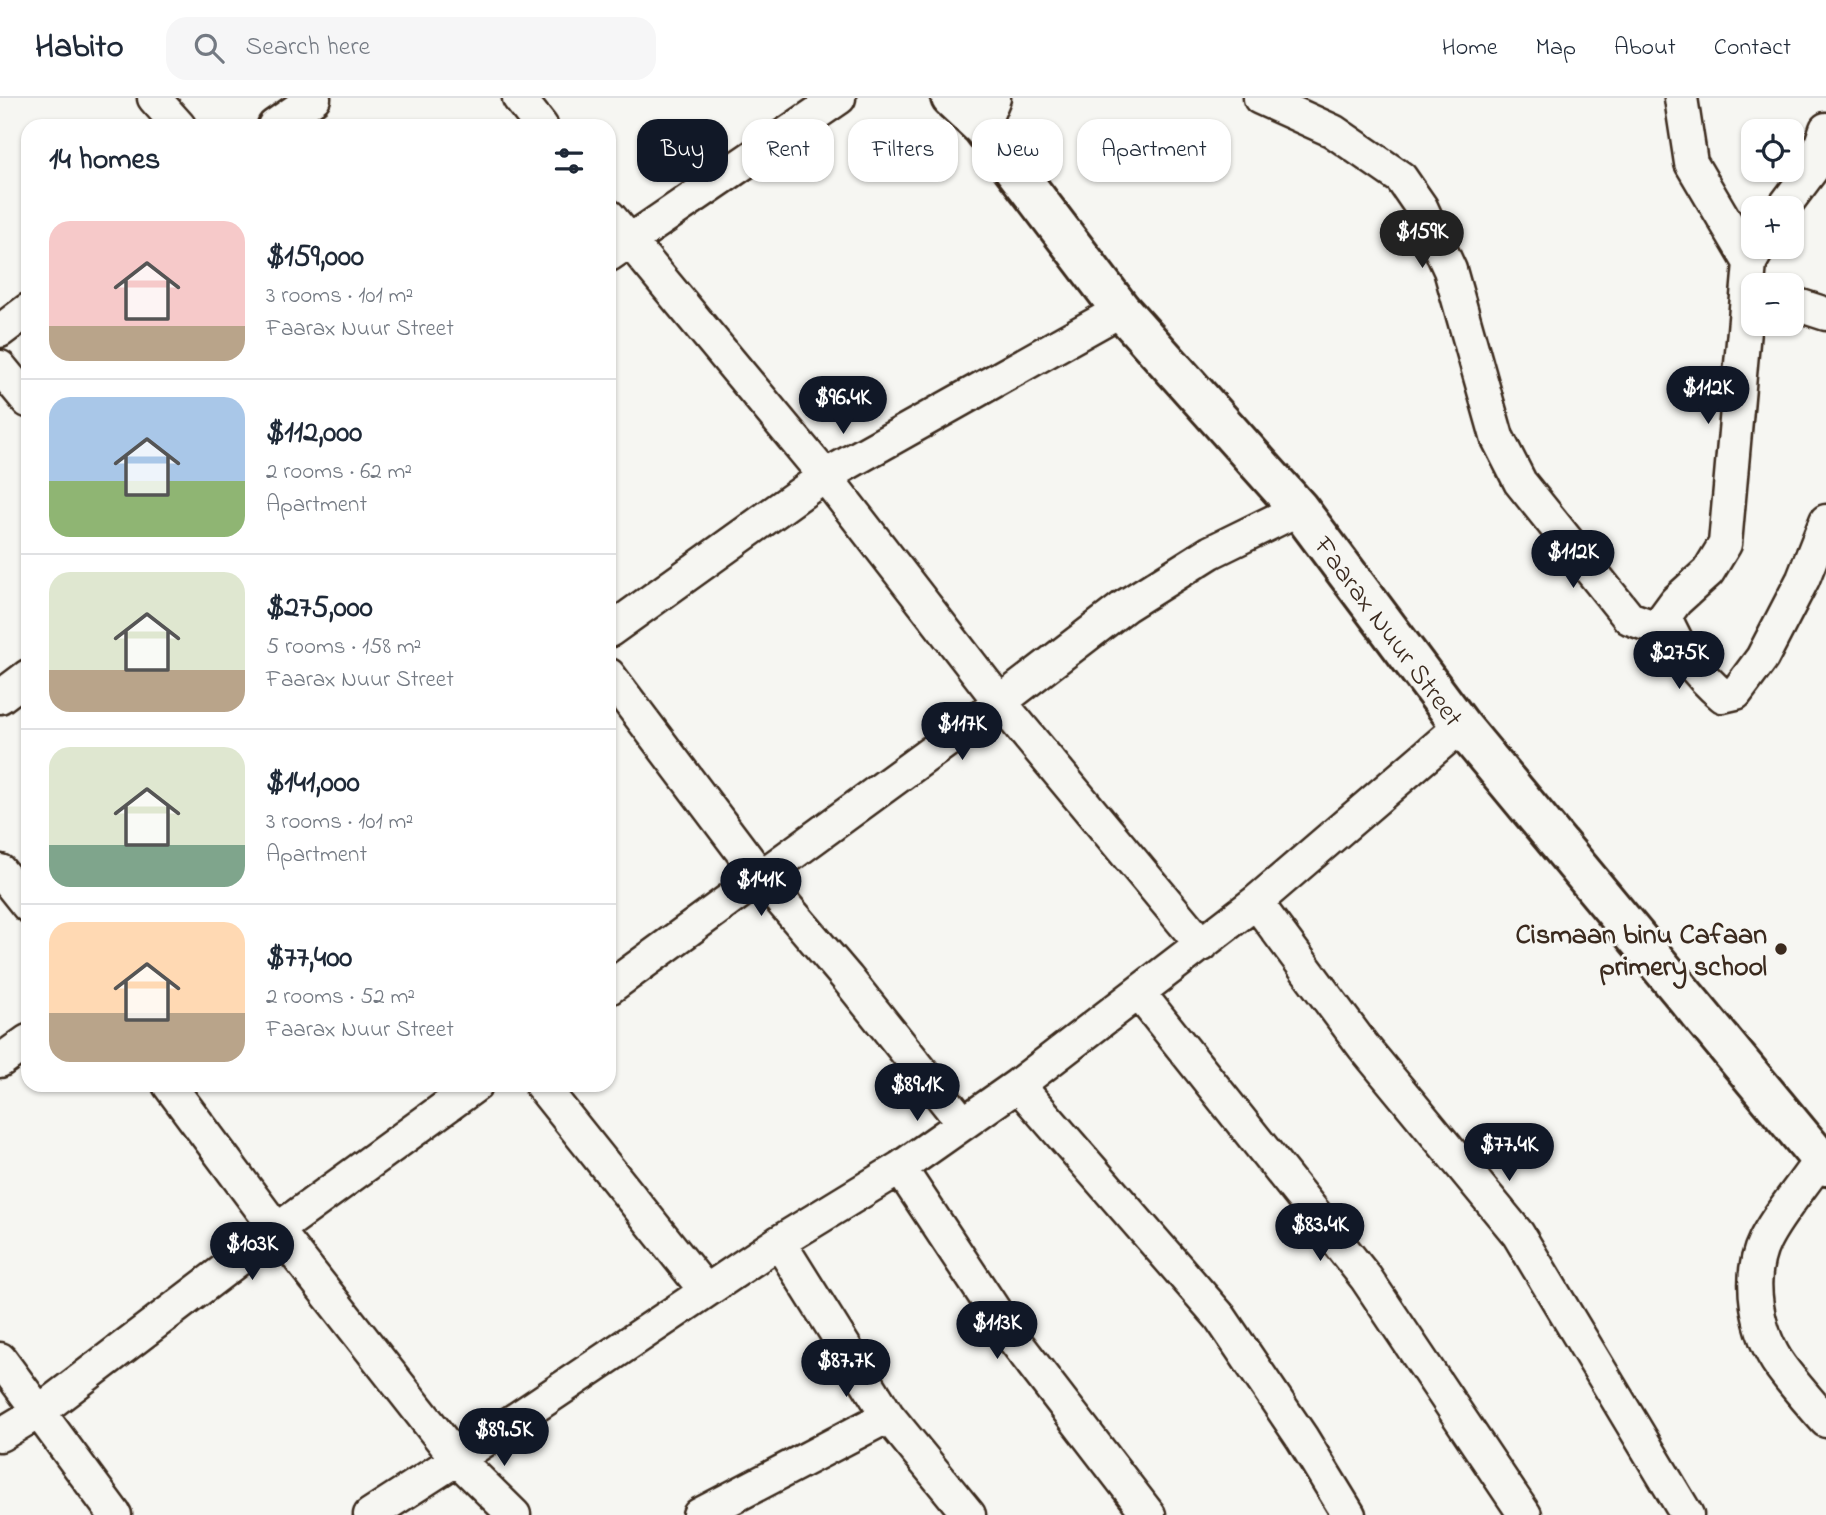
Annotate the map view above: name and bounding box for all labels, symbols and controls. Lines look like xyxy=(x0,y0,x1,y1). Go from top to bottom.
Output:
search box xyxy=(166,17,656,80)
text: Habito xyxy=(35,24,124,72)
icon: search xyxy=(190,29,228,67)
text: Search here xyxy=(246,29,370,67)
text: Home xyxy=(1442,31,1498,66)
text: Map xyxy=(1536,31,1576,66)
text: About xyxy=(1614,31,1676,66)
text: Contact xyxy=(1714,31,1791,66)
chip: Buy xyxy=(637,119,728,182)
chip: Rent xyxy=(742,119,834,182)
chip: Filters xyxy=(848,119,958,182)
chip: New xyxy=(972,119,1063,182)
chip: Apartment xyxy=(1077,119,1231,182)
map controls xyxy=(1741,119,1804,336)
button: locate xyxy=(1741,119,1804,182)
text: 14 homes xyxy=(49,139,160,183)
icon: filters xyxy=(550,142,588,180)
button: + xyxy=(1741,196,1804,259)
pin: $159K xyxy=(1373,211,1471,270)
text: $159K xyxy=(1396,216,1448,249)
text: $159,000 xyxy=(266,236,364,280)
icon: home xyxy=(105,249,189,333)
button: − xyxy=(1741,273,1804,336)
text: 3 rooms · 101 m² xyxy=(266,280,413,313)
text: Faarax Nuur Street xyxy=(266,313,454,346)
pin: $112K xyxy=(1659,366,1757,426)
text: $112K xyxy=(1682,372,1734,405)
pin: $96.4K xyxy=(786,376,900,436)
text: $96.4K xyxy=(815,382,871,415)
text: $112,000 xyxy=(266,412,362,456)
icon: home xyxy=(105,425,189,509)
text: 2 rooms · 62 m² xyxy=(266,456,412,489)
text: Apartment xyxy=(266,489,367,522)
street label: Faarax Nuur Street xyxy=(1301,528,1472,737)
pin: $112K xyxy=(1524,531,1622,590)
text: $112K xyxy=(1547,536,1599,569)
text: $275,000 xyxy=(266,587,373,631)
icon: home xyxy=(105,600,189,684)
text: 5 rooms · 158 m² xyxy=(266,631,421,664)
pin: $275K xyxy=(1630,632,1728,691)
text: $275K xyxy=(1649,637,1709,670)
text: Faarax Nuur Street xyxy=(266,664,454,697)
pin: $117K xyxy=(913,702,1011,762)
text: $117K xyxy=(937,708,987,741)
text: $141,000 xyxy=(266,762,360,806)
icon: home xyxy=(105,775,189,859)
text: 3 rooms · 101 m² xyxy=(266,806,413,839)
text: Apartment xyxy=(266,839,367,872)
pin: $141K xyxy=(712,858,810,918)
text: $141K xyxy=(736,864,786,897)
place label: Cismaan binu Cafaan primery school xyxy=(1515,916,1767,989)
text: $77,400 xyxy=(266,937,352,981)
marker: Cismaan binu Cafaan primery school xyxy=(1773,941,1789,957)
icon: home xyxy=(105,950,189,1034)
text: 2 rooms · 52 m² xyxy=(266,981,415,1014)
text: Faarax Nuur Street xyxy=(266,1014,454,1047)
pin: $89.1K xyxy=(860,1063,974,1123)
text: $89.1K xyxy=(891,1069,943,1102)
pin: $77.4K xyxy=(1452,1124,1566,1183)
text: $77.4K xyxy=(1480,1129,1538,1162)
pin: $83.4K xyxy=(1263,1204,1377,1263)
text: $83.4K xyxy=(1291,1209,1349,1242)
pin: $103K xyxy=(203,1222,301,1282)
text: $103K xyxy=(226,1228,278,1261)
pin: $113K xyxy=(948,1302,1046,1361)
text: $113K xyxy=(972,1307,1022,1340)
pin: $87.7K xyxy=(789,1340,903,1399)
text: $87.7K xyxy=(817,1345,875,1378)
pin: $89.5K xyxy=(447,1408,561,1468)
text: $89.5K xyxy=(475,1414,533,1447)

